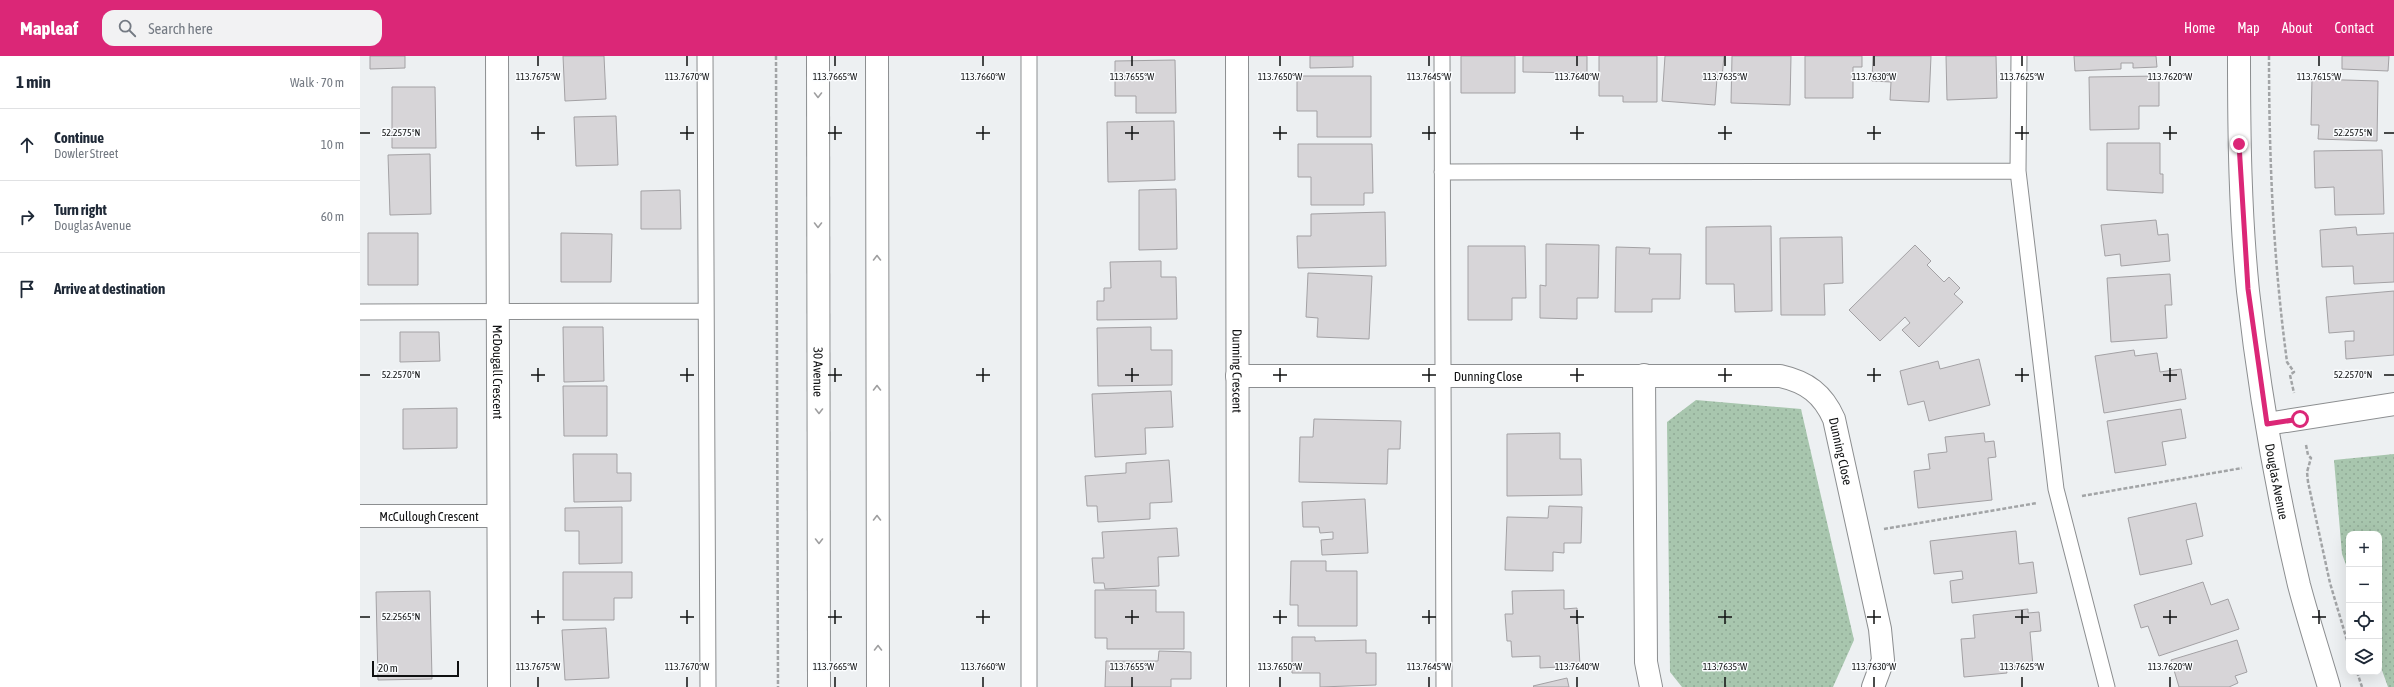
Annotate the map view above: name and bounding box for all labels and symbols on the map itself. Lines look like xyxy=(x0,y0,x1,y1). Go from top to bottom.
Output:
text: 113.7675°W xyxy=(516,71,561,82)
text: 113.7670°W xyxy=(665,71,710,82)
text: 113.7665°W xyxy=(813,71,858,82)
text: 113.7660°W xyxy=(961,71,1006,82)
text: 113.7655°W xyxy=(1110,71,1155,82)
text: 113.7650°W xyxy=(1258,71,1303,82)
text: 113.7645°W xyxy=(1407,71,1452,82)
text: 113.7640°W xyxy=(1555,71,1600,82)
text: 113.7635°W xyxy=(1703,71,1748,82)
text: 113.7630°W xyxy=(1852,71,1897,82)
text: 113.7625°W xyxy=(2000,71,2045,82)
text: 113.7620°W xyxy=(2148,71,2193,82)
text: 113.7615°W xyxy=(2297,71,2342,82)
one-way arrow xyxy=(814,92,822,98)
text: 52.2575°N xyxy=(382,127,420,138)
text: 52.2575°N xyxy=(2334,127,2372,138)
route end xyxy=(2230,135,2248,153)
one-way arrow xyxy=(814,222,822,228)
one-way arrow xyxy=(873,255,881,261)
street label: McDougall Crescent xyxy=(490,325,506,419)
street label: Dunning Crescent xyxy=(1230,329,1245,413)
street label: 30 Avenue xyxy=(811,347,826,397)
text: 52.2570°N xyxy=(382,369,420,380)
street label: Dunning Close xyxy=(1454,369,1522,384)
text: 52.2570°N xyxy=(2334,369,2372,380)
one-way arrow xyxy=(873,385,881,391)
one-way arrow xyxy=(815,408,823,414)
route start xyxy=(2291,410,2309,428)
street label: Dunning Close xyxy=(1826,416,1856,486)
street label: Douglas Avenue xyxy=(2263,442,2292,521)
street label: McCullough Crescent xyxy=(379,509,479,524)
one-way arrow xyxy=(873,515,881,521)
one-way arrow xyxy=(815,538,823,544)
text: 52.2565°N xyxy=(382,611,420,622)
one-way arrow xyxy=(874,645,882,651)
scale bar xyxy=(372,659,459,678)
text: 113.7675°W xyxy=(516,661,561,672)
text: 113.7670°W xyxy=(665,661,710,672)
text: 113.7665°W xyxy=(813,661,858,672)
text: 113.7660°W xyxy=(961,661,1006,672)
text: 113.7655°W xyxy=(1110,661,1155,672)
text: 113.7650°W xyxy=(1258,661,1303,672)
text: 113.7645°W xyxy=(1407,661,1452,672)
text: 113.7640°W xyxy=(1555,661,1600,672)
text: 113.7635°W xyxy=(1703,661,1748,672)
text: 113.7630°W xyxy=(1852,661,1897,672)
text: 113.7625°W xyxy=(2000,661,2045,672)
text: 113.7620°W xyxy=(2148,661,2193,672)

